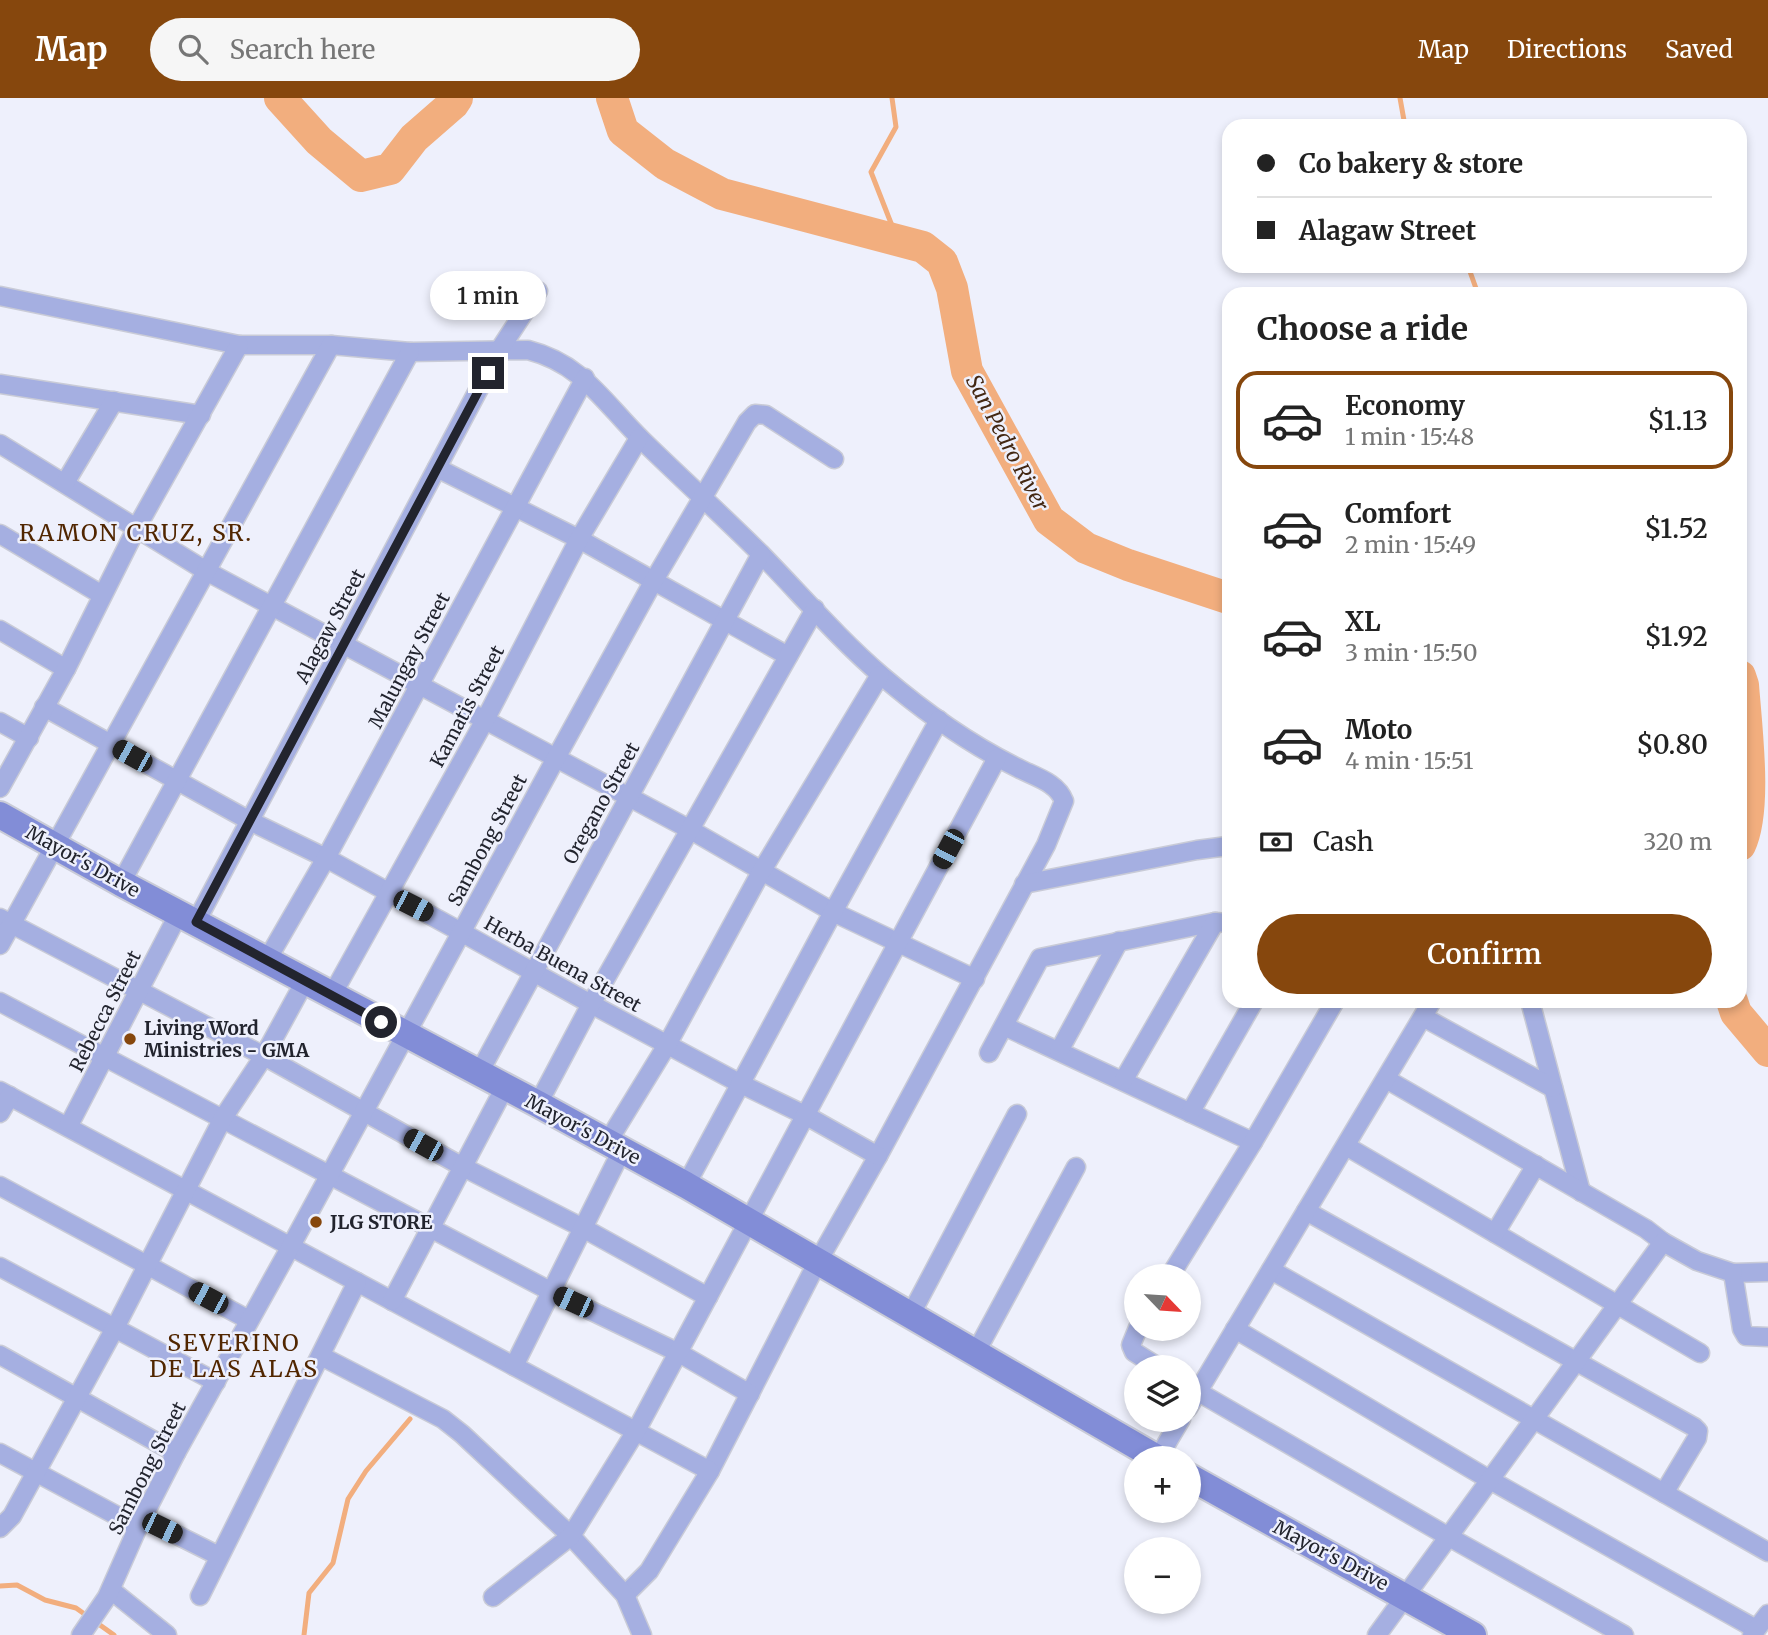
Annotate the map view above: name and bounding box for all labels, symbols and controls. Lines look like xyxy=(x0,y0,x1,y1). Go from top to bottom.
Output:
search box xyxy=(150,18,640,81)
text: Map xyxy=(35,29,108,70)
icon: search xyxy=(174,30,212,68)
text: Search here xyxy=(230,33,375,66)
text: Map xyxy=(1418,34,1469,65)
text: Directions xyxy=(1507,34,1627,65)
text: Saved xyxy=(1665,34,1733,65)
text: Co bakery & store xyxy=(1299,147,1523,180)
text: Alagaw Street xyxy=(1299,214,1476,247)
callout: 1 min xyxy=(430,272,546,320)
text: 1 min xyxy=(457,281,519,310)
text: Choose a ride xyxy=(1257,309,1468,349)
route end xyxy=(472,357,504,389)
water label: San Pedro River xyxy=(960,370,1055,516)
icon: car xyxy=(1261,389,1324,452)
text: Economy xyxy=(1345,389,1465,422)
text: $1.13 xyxy=(1648,404,1708,437)
text: 1 min · 15:48 xyxy=(1345,422,1474,451)
icon: car xyxy=(1261,497,1324,560)
text: Comfort xyxy=(1345,497,1451,530)
text: $1.52 xyxy=(1644,512,1708,545)
district label: RAMON CRUZ, SR. xyxy=(19,518,253,547)
text: 2 min · 15:49 xyxy=(1345,530,1476,559)
street label: Alagaw Street xyxy=(289,564,370,688)
street label: Malungay Street xyxy=(363,588,455,732)
icon: car xyxy=(1261,605,1324,668)
text: XL xyxy=(1345,605,1381,638)
text: $1.92 xyxy=(1645,620,1708,653)
text: 3 min · 15:50 xyxy=(1345,638,1478,667)
street label: Kamatis Street xyxy=(425,640,509,771)
icon: car xyxy=(1261,713,1324,776)
text: Moto xyxy=(1345,713,1412,746)
text: $0.80 xyxy=(1636,728,1708,761)
car xyxy=(109,737,156,775)
street label: Oregano Street xyxy=(558,737,645,868)
text: 4 min · 15:51 xyxy=(1345,746,1473,775)
street label: Sambong Street xyxy=(442,769,532,910)
street label: Mayor's Drive xyxy=(22,820,144,902)
icon: cash xyxy=(1257,823,1295,861)
text: Cash xyxy=(1313,825,1374,858)
car xyxy=(929,826,968,872)
text: 320 m xyxy=(1643,827,1712,856)
car xyxy=(390,887,437,925)
street label: Herba Buena Street xyxy=(480,911,646,1017)
button: Confirm xyxy=(1257,914,1712,994)
street label: Rebecca Street xyxy=(64,946,146,1076)
route start xyxy=(365,1006,397,1038)
place label: Living Word Ministries - GMA xyxy=(144,1016,310,1062)
marker: Living Word Ministries - GMA xyxy=(122,1031,138,1047)
street label: Mayor's Drive xyxy=(521,1089,645,1169)
car xyxy=(400,1126,447,1164)
place label: JLG STORE xyxy=(329,1210,433,1234)
marker: JLG STORE xyxy=(308,1214,324,1230)
north arrow xyxy=(1124,1264,1200,1340)
map controls xyxy=(1124,1264,1201,1614)
car xyxy=(185,1279,232,1317)
car xyxy=(550,1284,597,1320)
district label: SEVERINO DE LAS ALAS xyxy=(149,1328,319,1383)
button: layers xyxy=(1124,1355,1201,1432)
street label: Sambong Street xyxy=(103,1397,191,1539)
button: + xyxy=(1124,1446,1201,1523)
car xyxy=(139,1509,186,1547)
street label: Mayor's Drive xyxy=(1269,1515,1393,1595)
button: − xyxy=(1124,1537,1201,1614)

